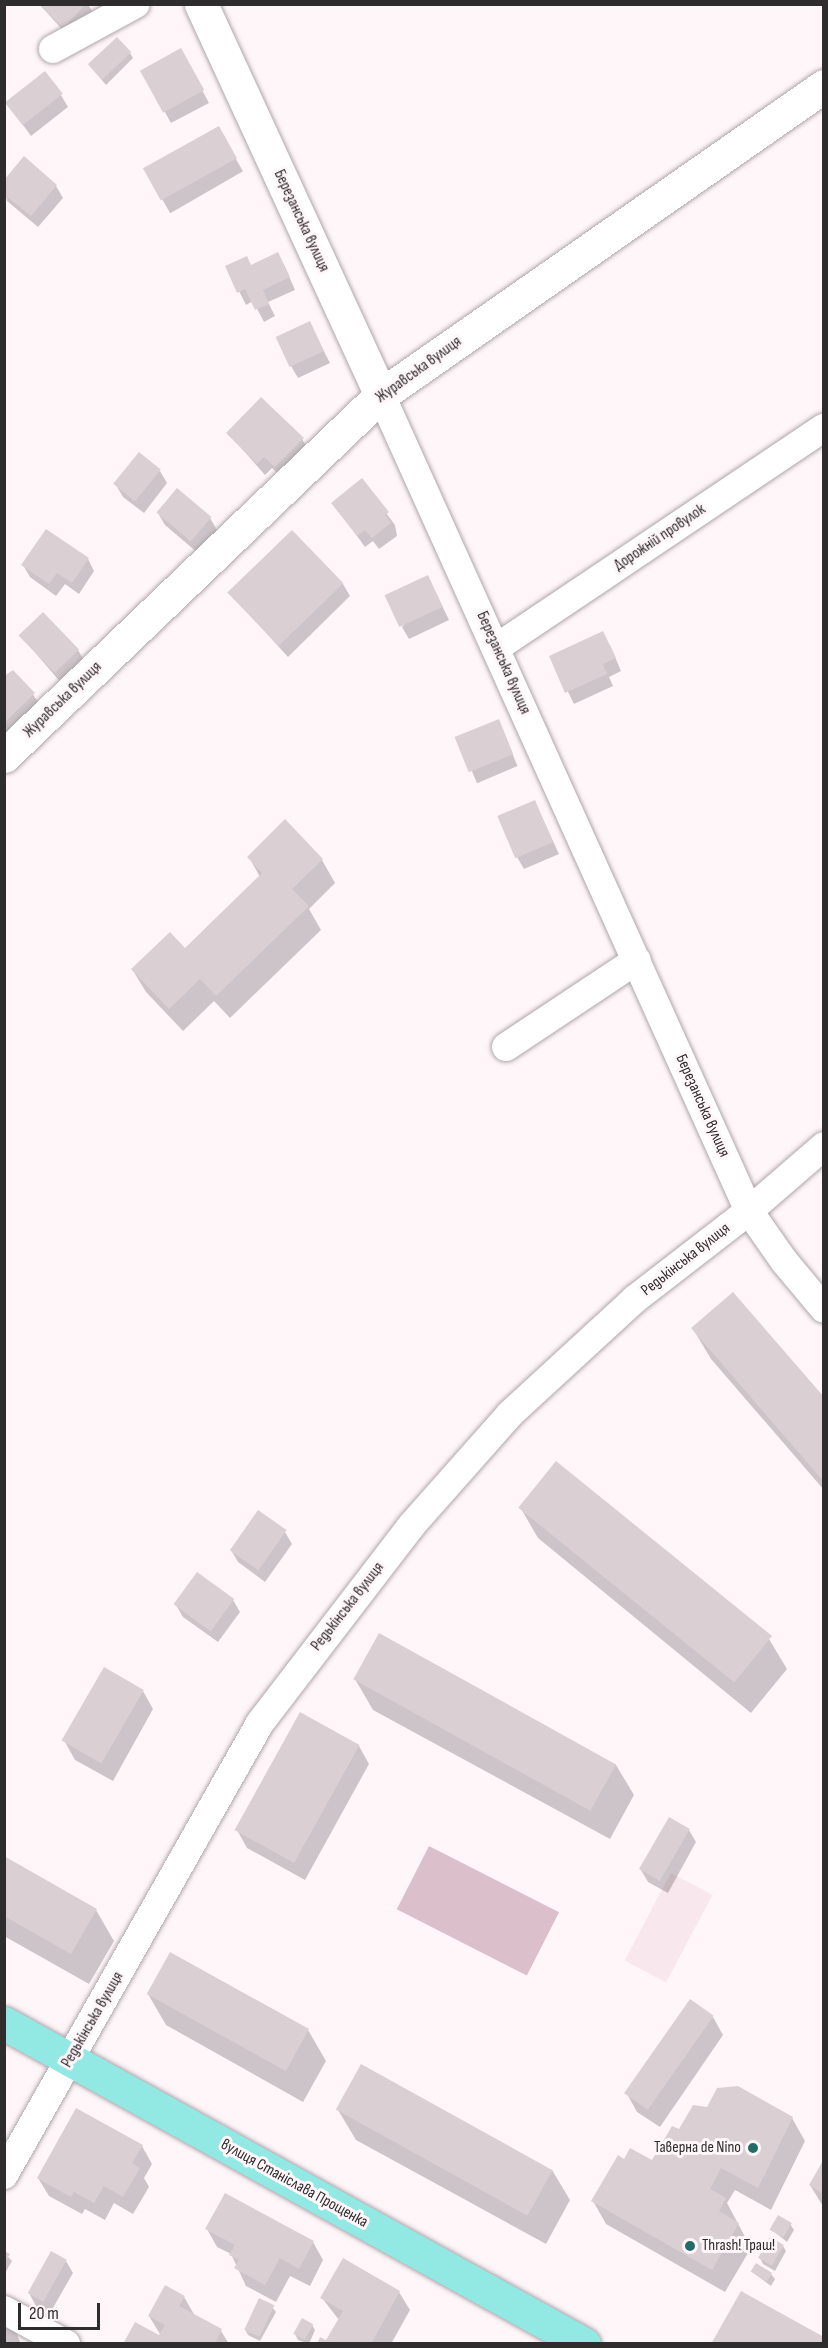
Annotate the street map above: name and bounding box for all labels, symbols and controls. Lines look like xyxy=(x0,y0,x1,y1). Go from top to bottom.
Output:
street label: Березанська вулиця xyxy=(269,167,333,275)
street label: Журавська вулиця xyxy=(372,332,466,408)
street label: Дорожній провулок xyxy=(611,500,709,576)
street label: Березанська вулиця xyxy=(472,609,534,717)
street label: Журавська вулиця xyxy=(20,658,106,742)
street label: Березанська вулиця xyxy=(671,1052,733,1160)
street label: Редькінська вулиця xyxy=(638,1219,734,1301)
street label: Редькінська вулиця xyxy=(307,1559,389,1655)
street label: Редькінська вулиця xyxy=(58,1969,128,2071)
street label: вулиця Станіслава Прощенка xyxy=(217,2136,371,2232)
place label: Таверна de Nino xyxy=(654,2138,741,2158)
marker: Таверна de Nino xyxy=(746,2141,760,2155)
place label: Thrash! Траш! xyxy=(702,2236,775,2256)
marker: Thrash! Траш! xyxy=(683,2239,697,2253)
scale bar xyxy=(21,2291,104,2329)
text: 20 m xyxy=(29,2303,59,2324)

